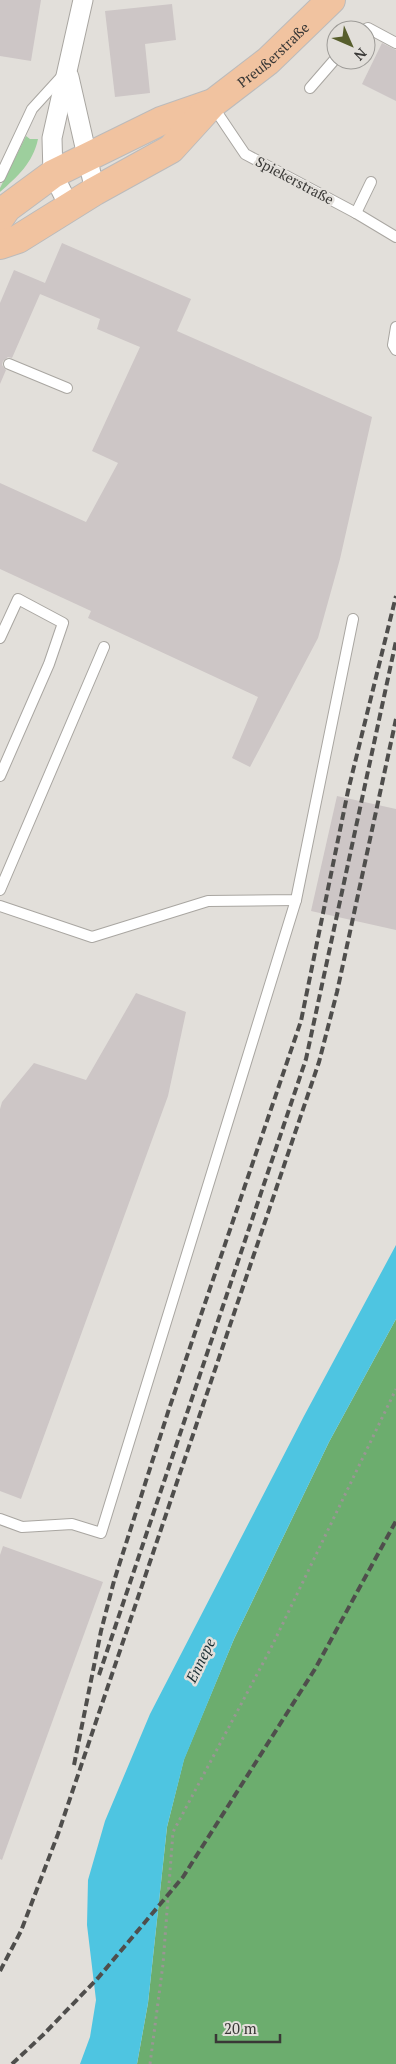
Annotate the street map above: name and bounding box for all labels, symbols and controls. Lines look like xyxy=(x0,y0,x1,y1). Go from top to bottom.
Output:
street label: Preußerstraße xyxy=(233,17,313,91)
north arrow xyxy=(326,20,376,70)
text: N xyxy=(350,44,371,65)
street label: Spiekerstraße xyxy=(253,151,337,209)
water label: Ennepe xyxy=(180,1634,219,1686)
scale bar xyxy=(216,2012,280,2044)
text: 20 m xyxy=(224,2018,257,2038)

